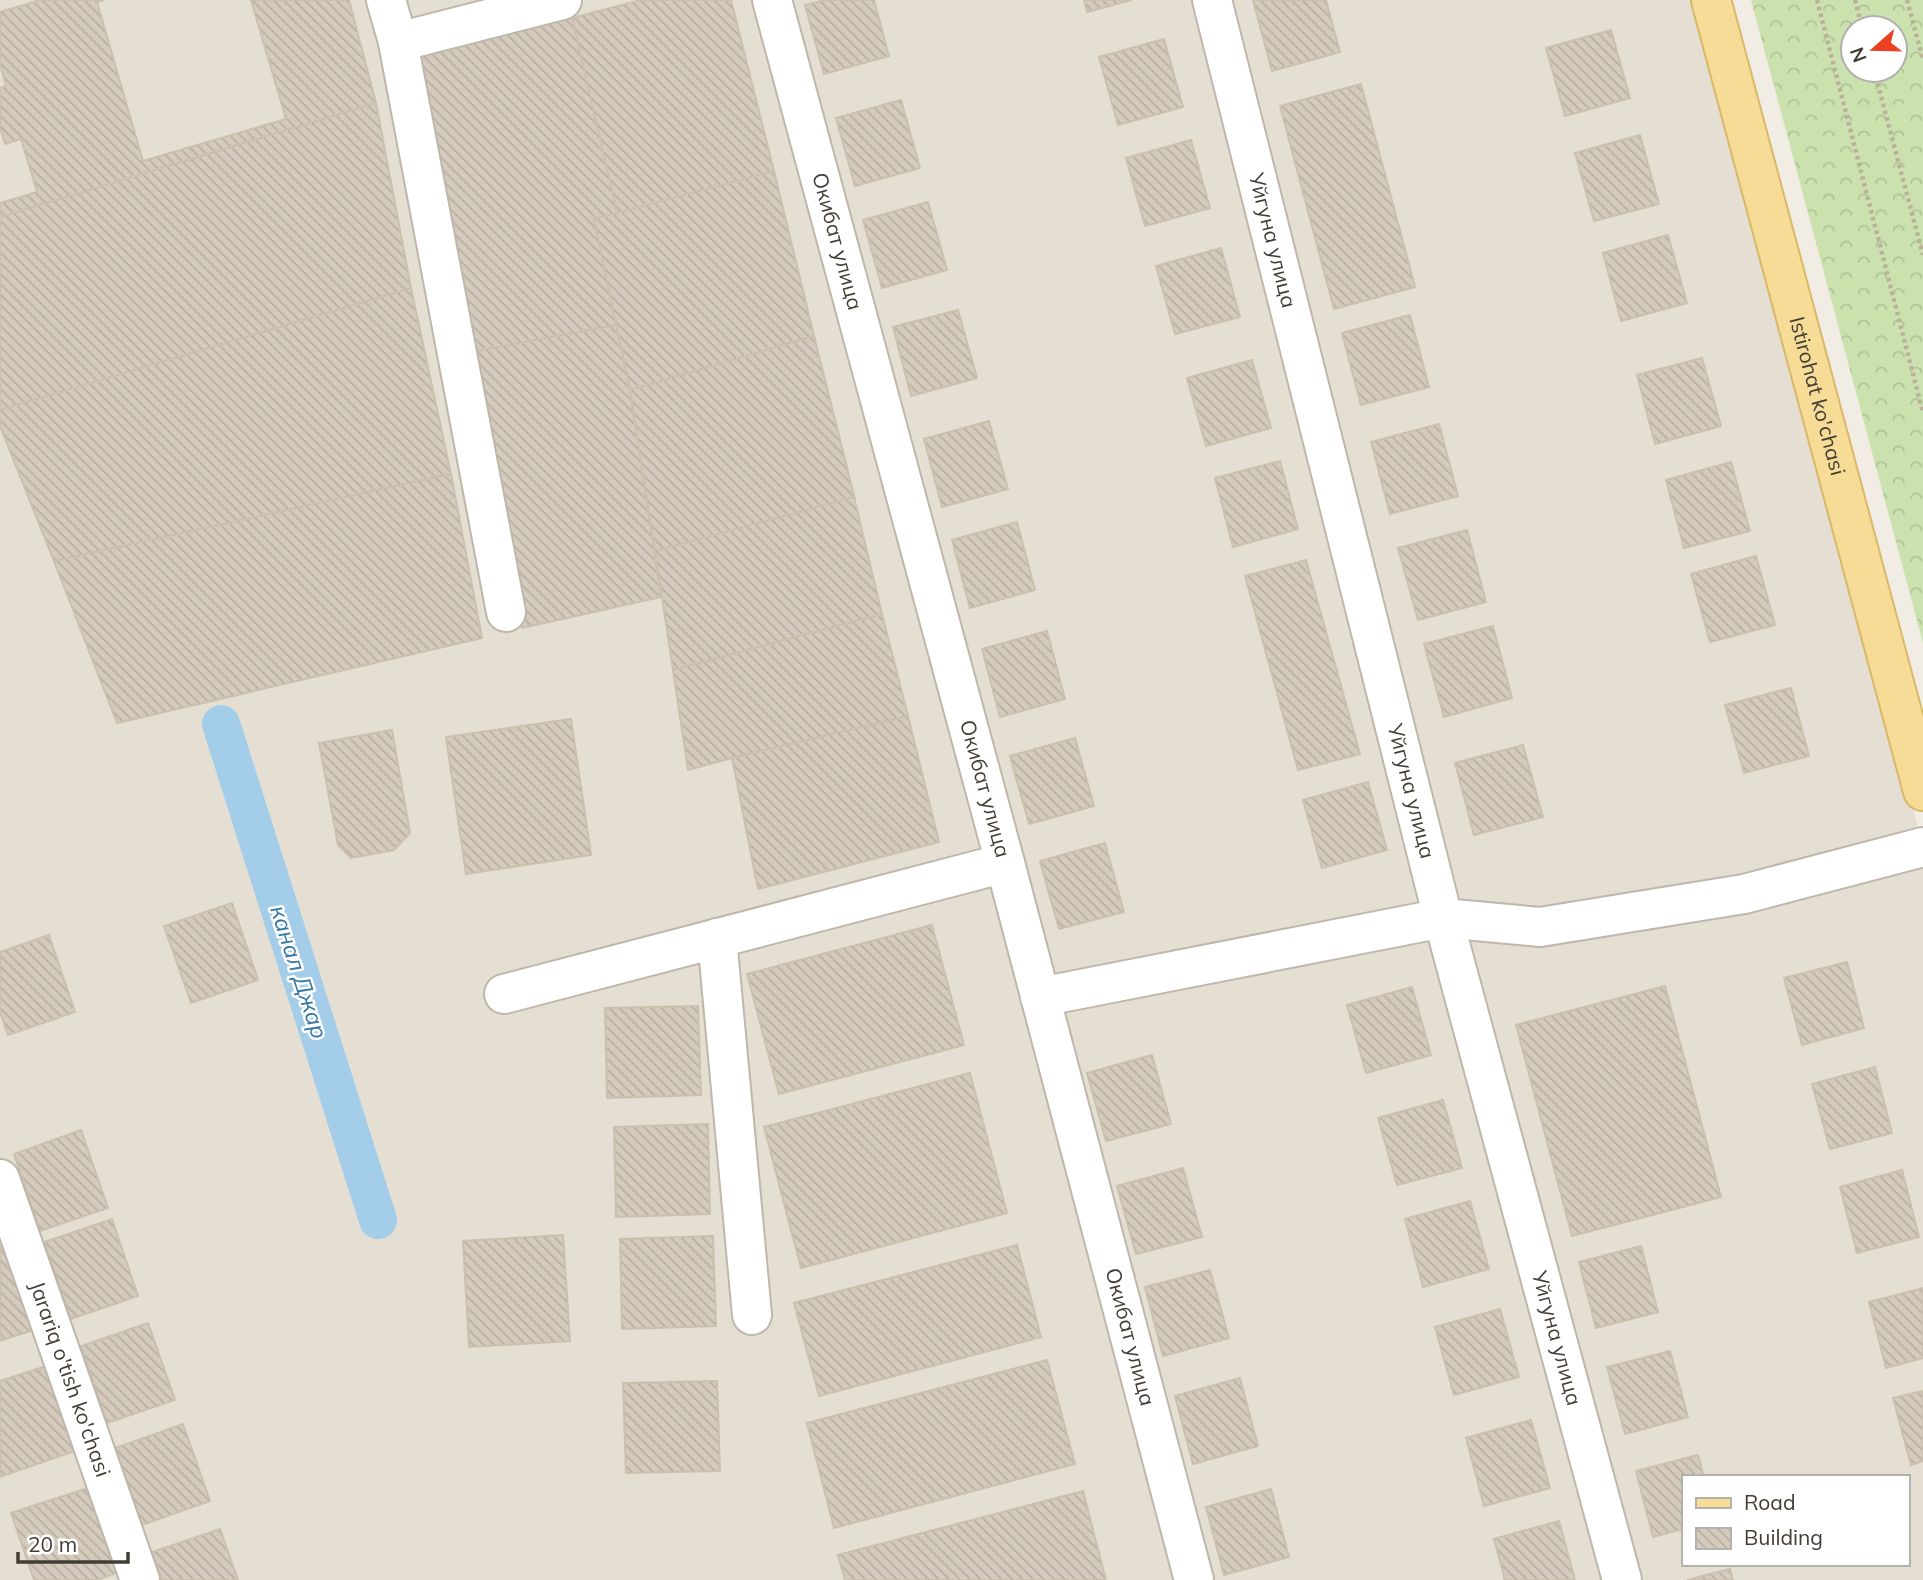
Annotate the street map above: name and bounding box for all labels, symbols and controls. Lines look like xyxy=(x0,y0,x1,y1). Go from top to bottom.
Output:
north arrow xyxy=(1839,14,1909,84)
text: N xyxy=(1844,44,1872,66)
street label: Окибат улица xyxy=(807,169,869,313)
street label: Уйгуна улица xyxy=(1244,169,1303,310)
street label: Istirohat ko'chasi xyxy=(1784,314,1852,478)
street label: Окибат улица xyxy=(955,717,1017,860)
street label: Уйгуна улица xyxy=(1382,720,1442,861)
water label: канал Джар xyxy=(264,901,335,1042)
street label: Окибат улица xyxy=(1100,1265,1161,1408)
street label: Уйгуна улица xyxy=(1527,1267,1588,1408)
street label: Jarariq o'tish ko'chasi xyxy=(25,1277,117,1480)
legend xyxy=(1682,1475,1909,1566)
text: Road xyxy=(1744,1489,1795,1515)
scale bar xyxy=(18,1520,128,1564)
text: Building xyxy=(1744,1524,1823,1550)
text: 20 m xyxy=(28,1531,77,1557)

